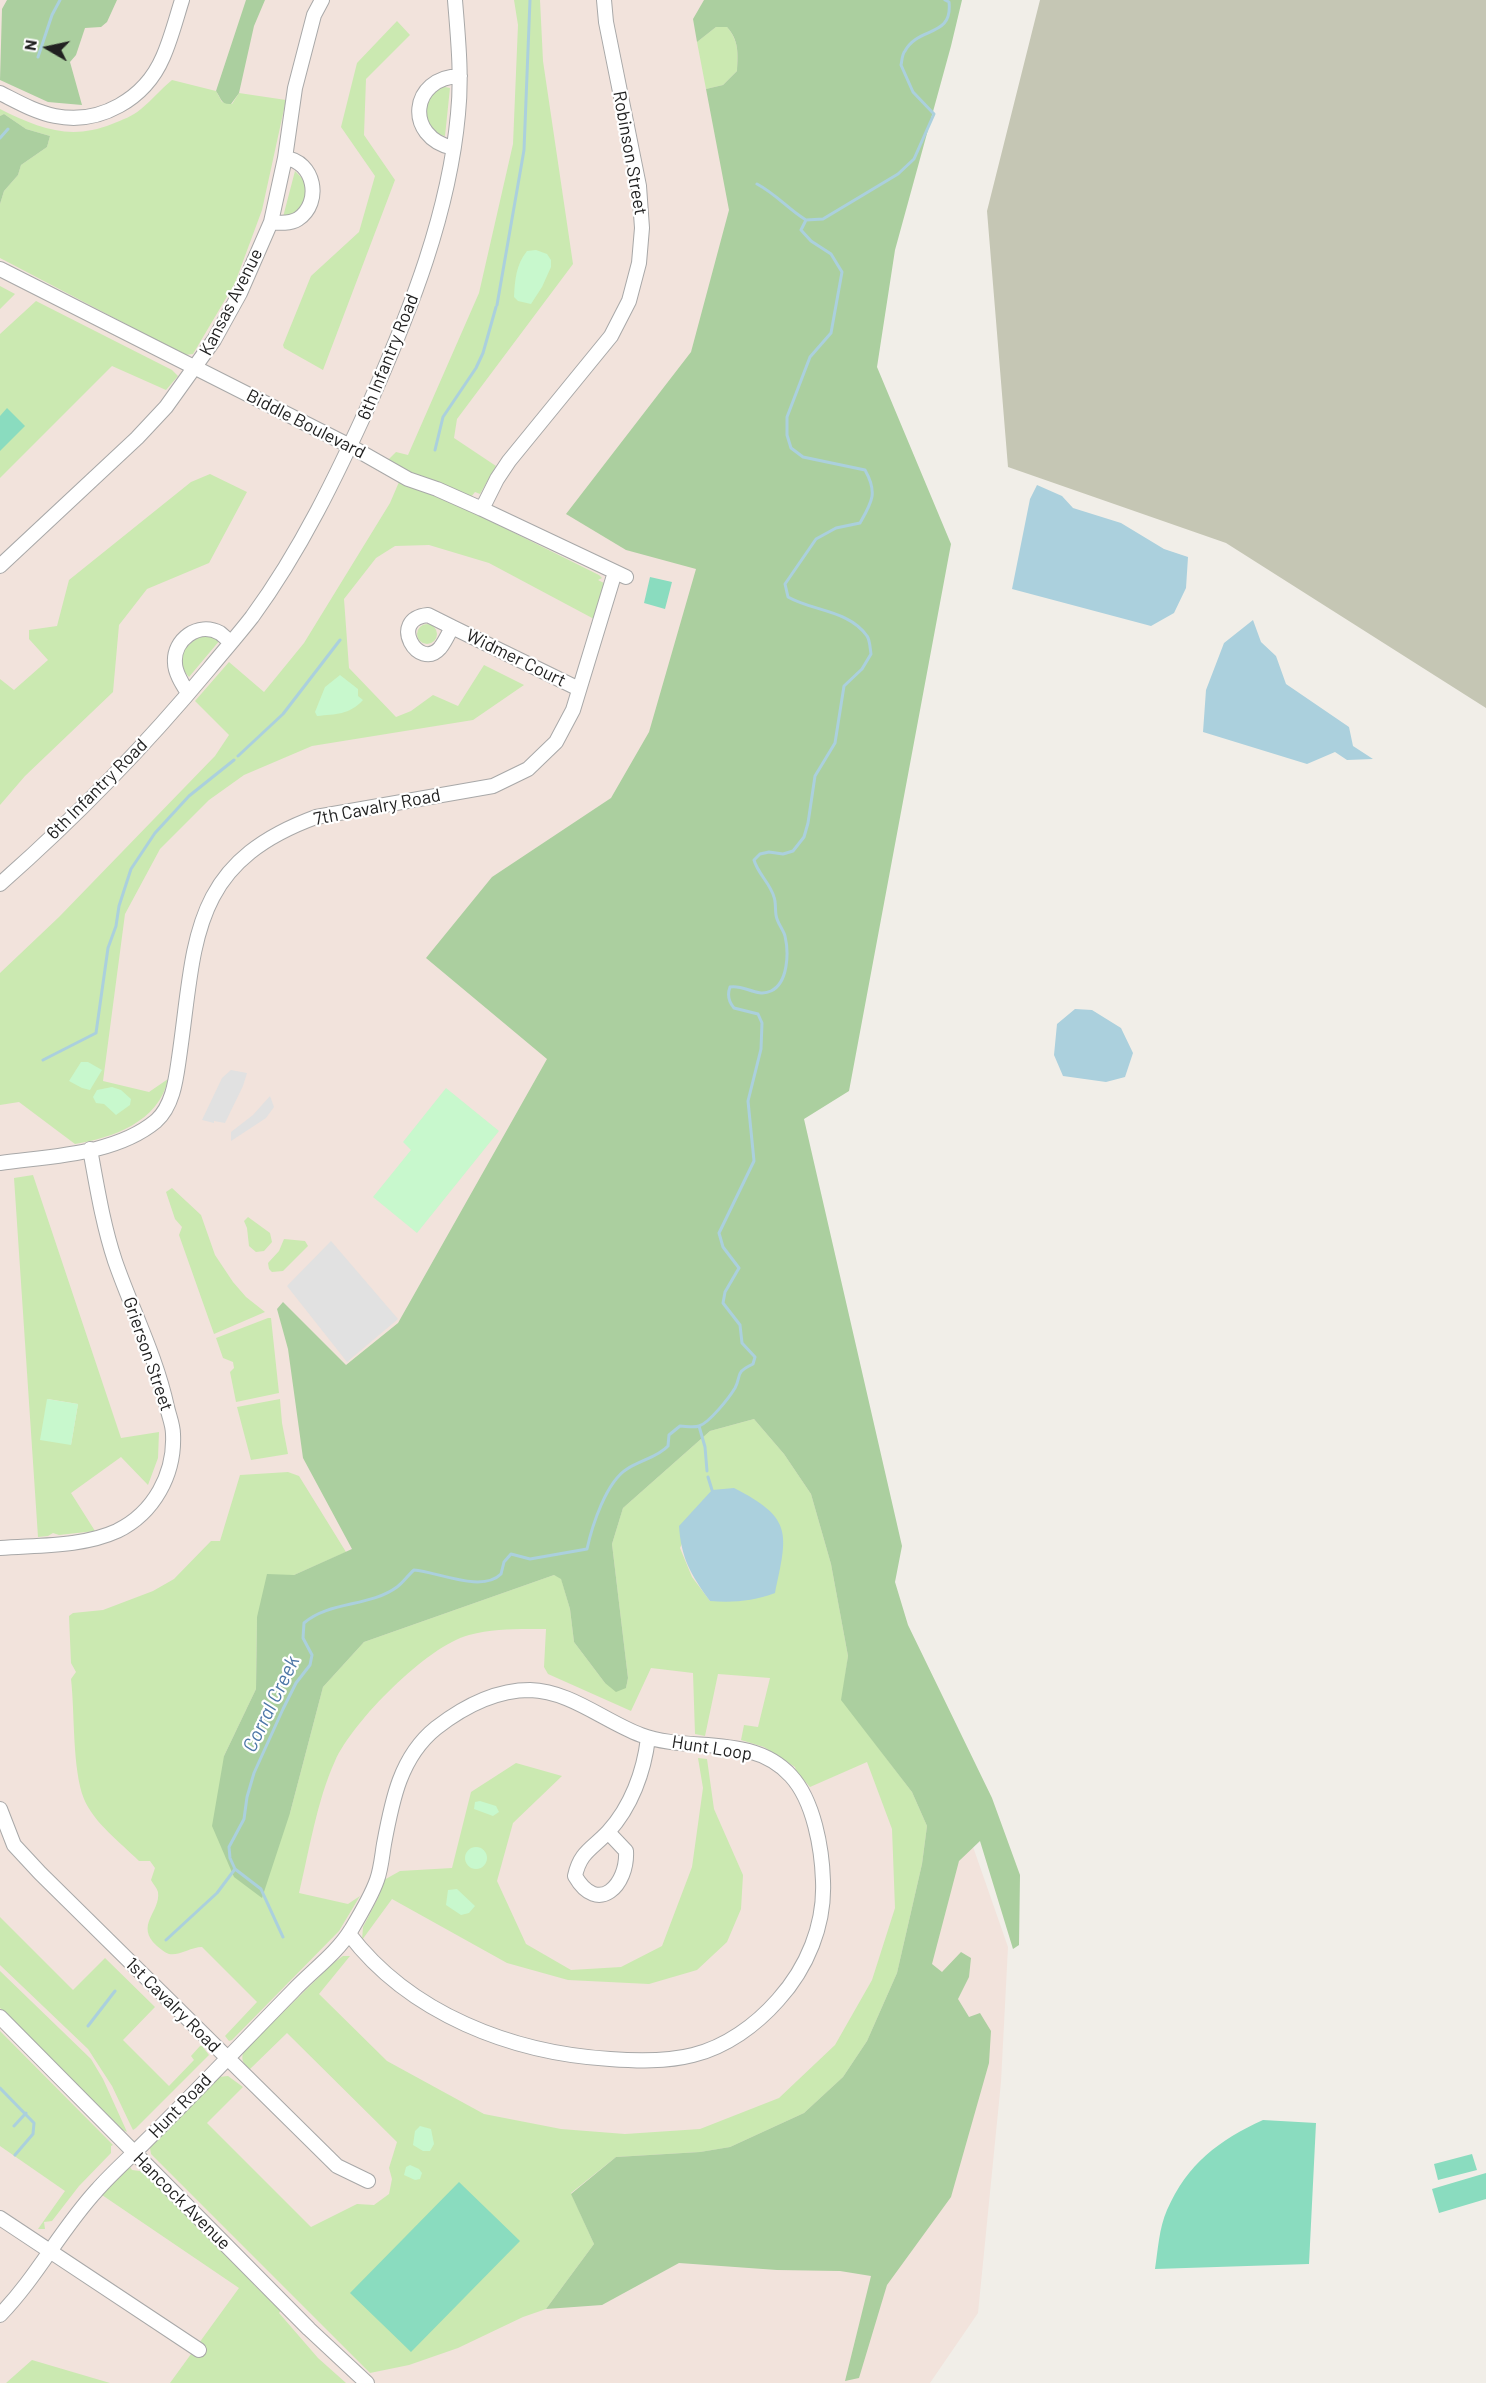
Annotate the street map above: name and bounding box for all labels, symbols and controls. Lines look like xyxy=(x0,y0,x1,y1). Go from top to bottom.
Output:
north arrow xyxy=(18,18,78,78)
text: N xyxy=(20,38,40,52)
street label: Robinson Street xyxy=(608,89,652,217)
street label: Kansas Avenue xyxy=(195,245,267,359)
street label: 6th Infantry Road xyxy=(353,291,423,423)
street label: Biddle Boulevard xyxy=(243,385,369,463)
street label: Widmer Court xyxy=(463,625,569,691)
street label: 6th Infantry Road xyxy=(42,734,152,844)
street label: 7th Cavalry Road xyxy=(312,784,442,830)
street label: Grierson Street xyxy=(118,1294,178,1414)
water label: Corral Creek xyxy=(237,1652,305,1756)
street label: Hunt Loop xyxy=(670,1731,754,1765)
street label: 1st Cavalry Road xyxy=(121,1953,225,2057)
street label: Hunt Road xyxy=(144,2069,216,2143)
street label: Hancock Avenue xyxy=(129,2148,235,2254)

